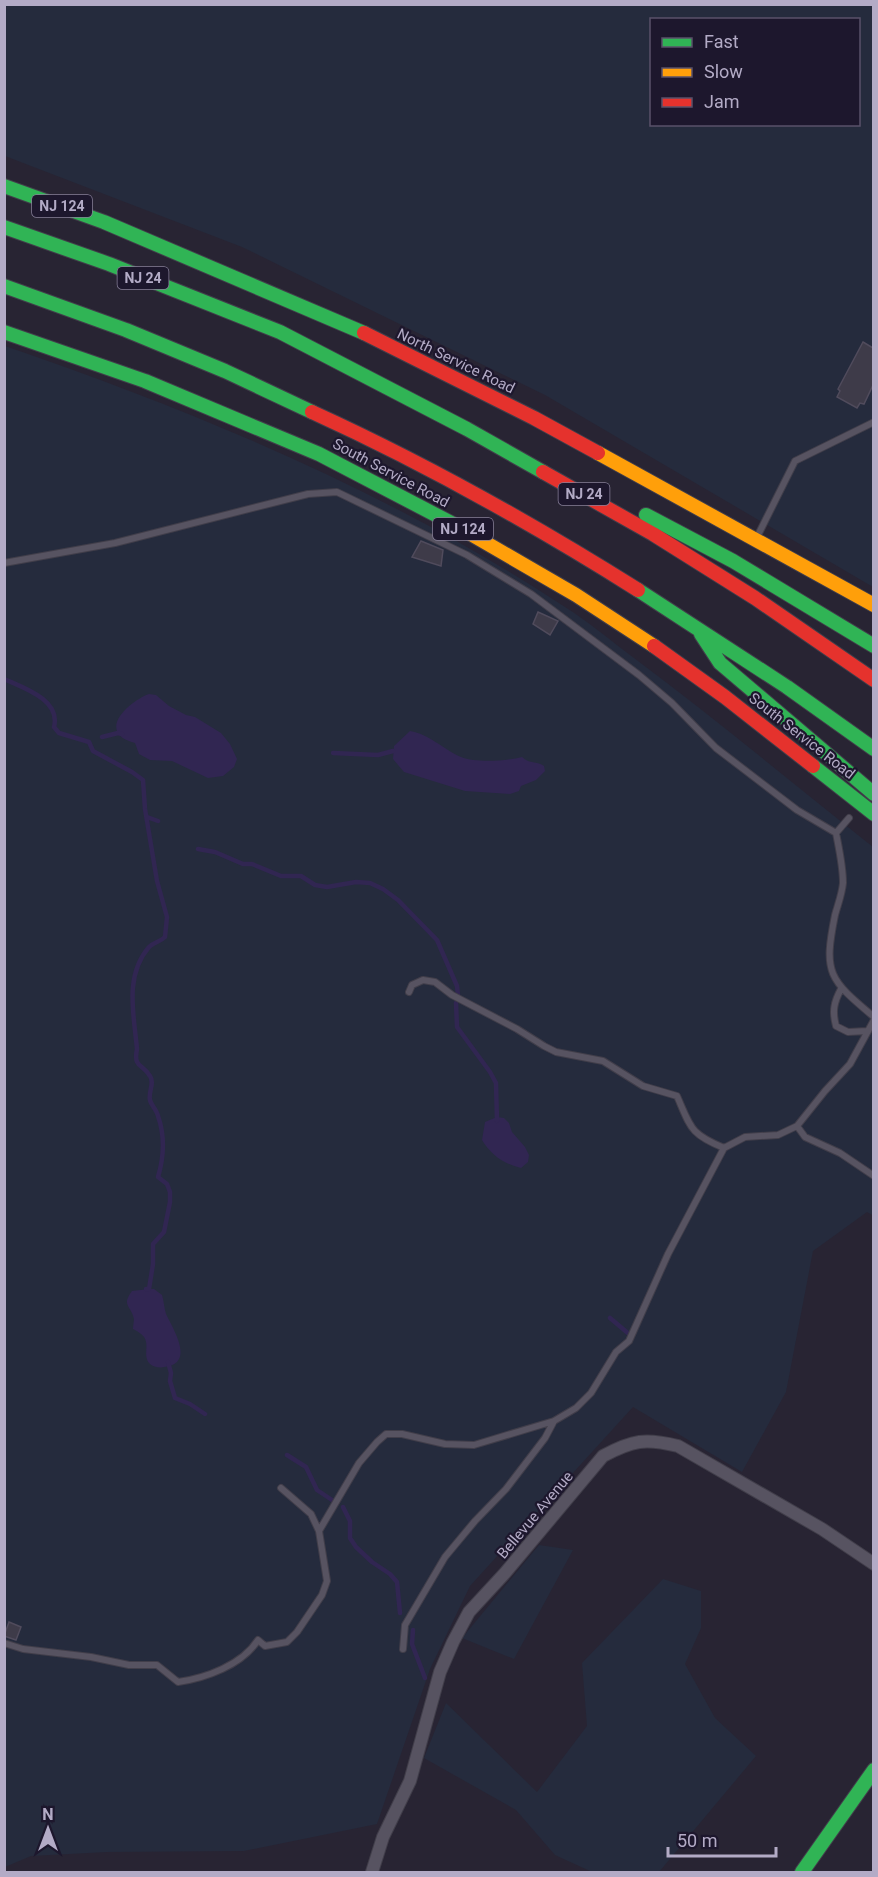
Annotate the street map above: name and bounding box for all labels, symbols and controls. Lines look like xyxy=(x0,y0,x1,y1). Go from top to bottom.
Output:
legend xyxy=(650,18,860,126)
text: Fast xyxy=(704,31,739,52)
text: Slow xyxy=(704,61,743,82)
text: Jam xyxy=(704,91,740,112)
road number: NJ 124 xyxy=(32,195,92,217)
road number: NJ 24 xyxy=(118,267,168,289)
street label: North Service Road xyxy=(394,325,518,397)
street label: South Service Road xyxy=(330,435,452,511)
road number: NJ 24 xyxy=(558,483,610,505)
road number: NJ 124 xyxy=(433,518,493,540)
street label: South Service Road xyxy=(745,689,859,783)
street label: Bellevue Avenue xyxy=(493,1468,577,1562)
north arrow xyxy=(18,1799,78,1859)
text: N xyxy=(42,1805,54,1824)
scale bar xyxy=(668,1820,776,1858)
text: 50 m xyxy=(677,1830,717,1851)

